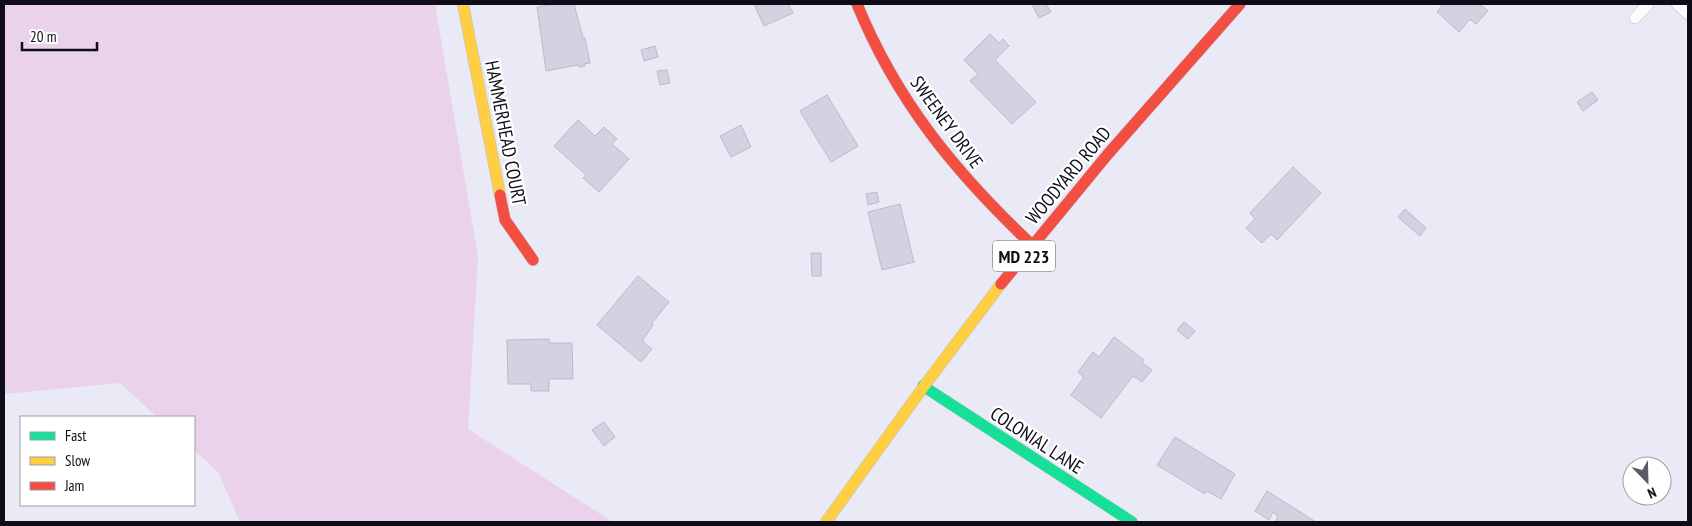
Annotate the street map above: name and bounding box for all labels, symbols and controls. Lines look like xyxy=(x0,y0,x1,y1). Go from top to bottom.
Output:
scale bar xyxy=(22,20,98,52)
text: 20 m xyxy=(30,27,56,46)
street label: HAMMERHEAD COURT xyxy=(480,58,532,208)
street label: SWEENEY DRIVE xyxy=(905,71,989,173)
street label: WOODYARD ROAD xyxy=(1020,121,1116,229)
road number: MD 223 xyxy=(993,240,1055,272)
street label: COLONIAL LANE xyxy=(986,401,1088,479)
legend xyxy=(20,416,195,506)
text: Fast xyxy=(65,426,86,445)
text: Slow xyxy=(65,451,90,470)
north arrow xyxy=(1622,456,1672,506)
text: Jam xyxy=(64,476,84,495)
text: N xyxy=(1645,483,1659,503)

